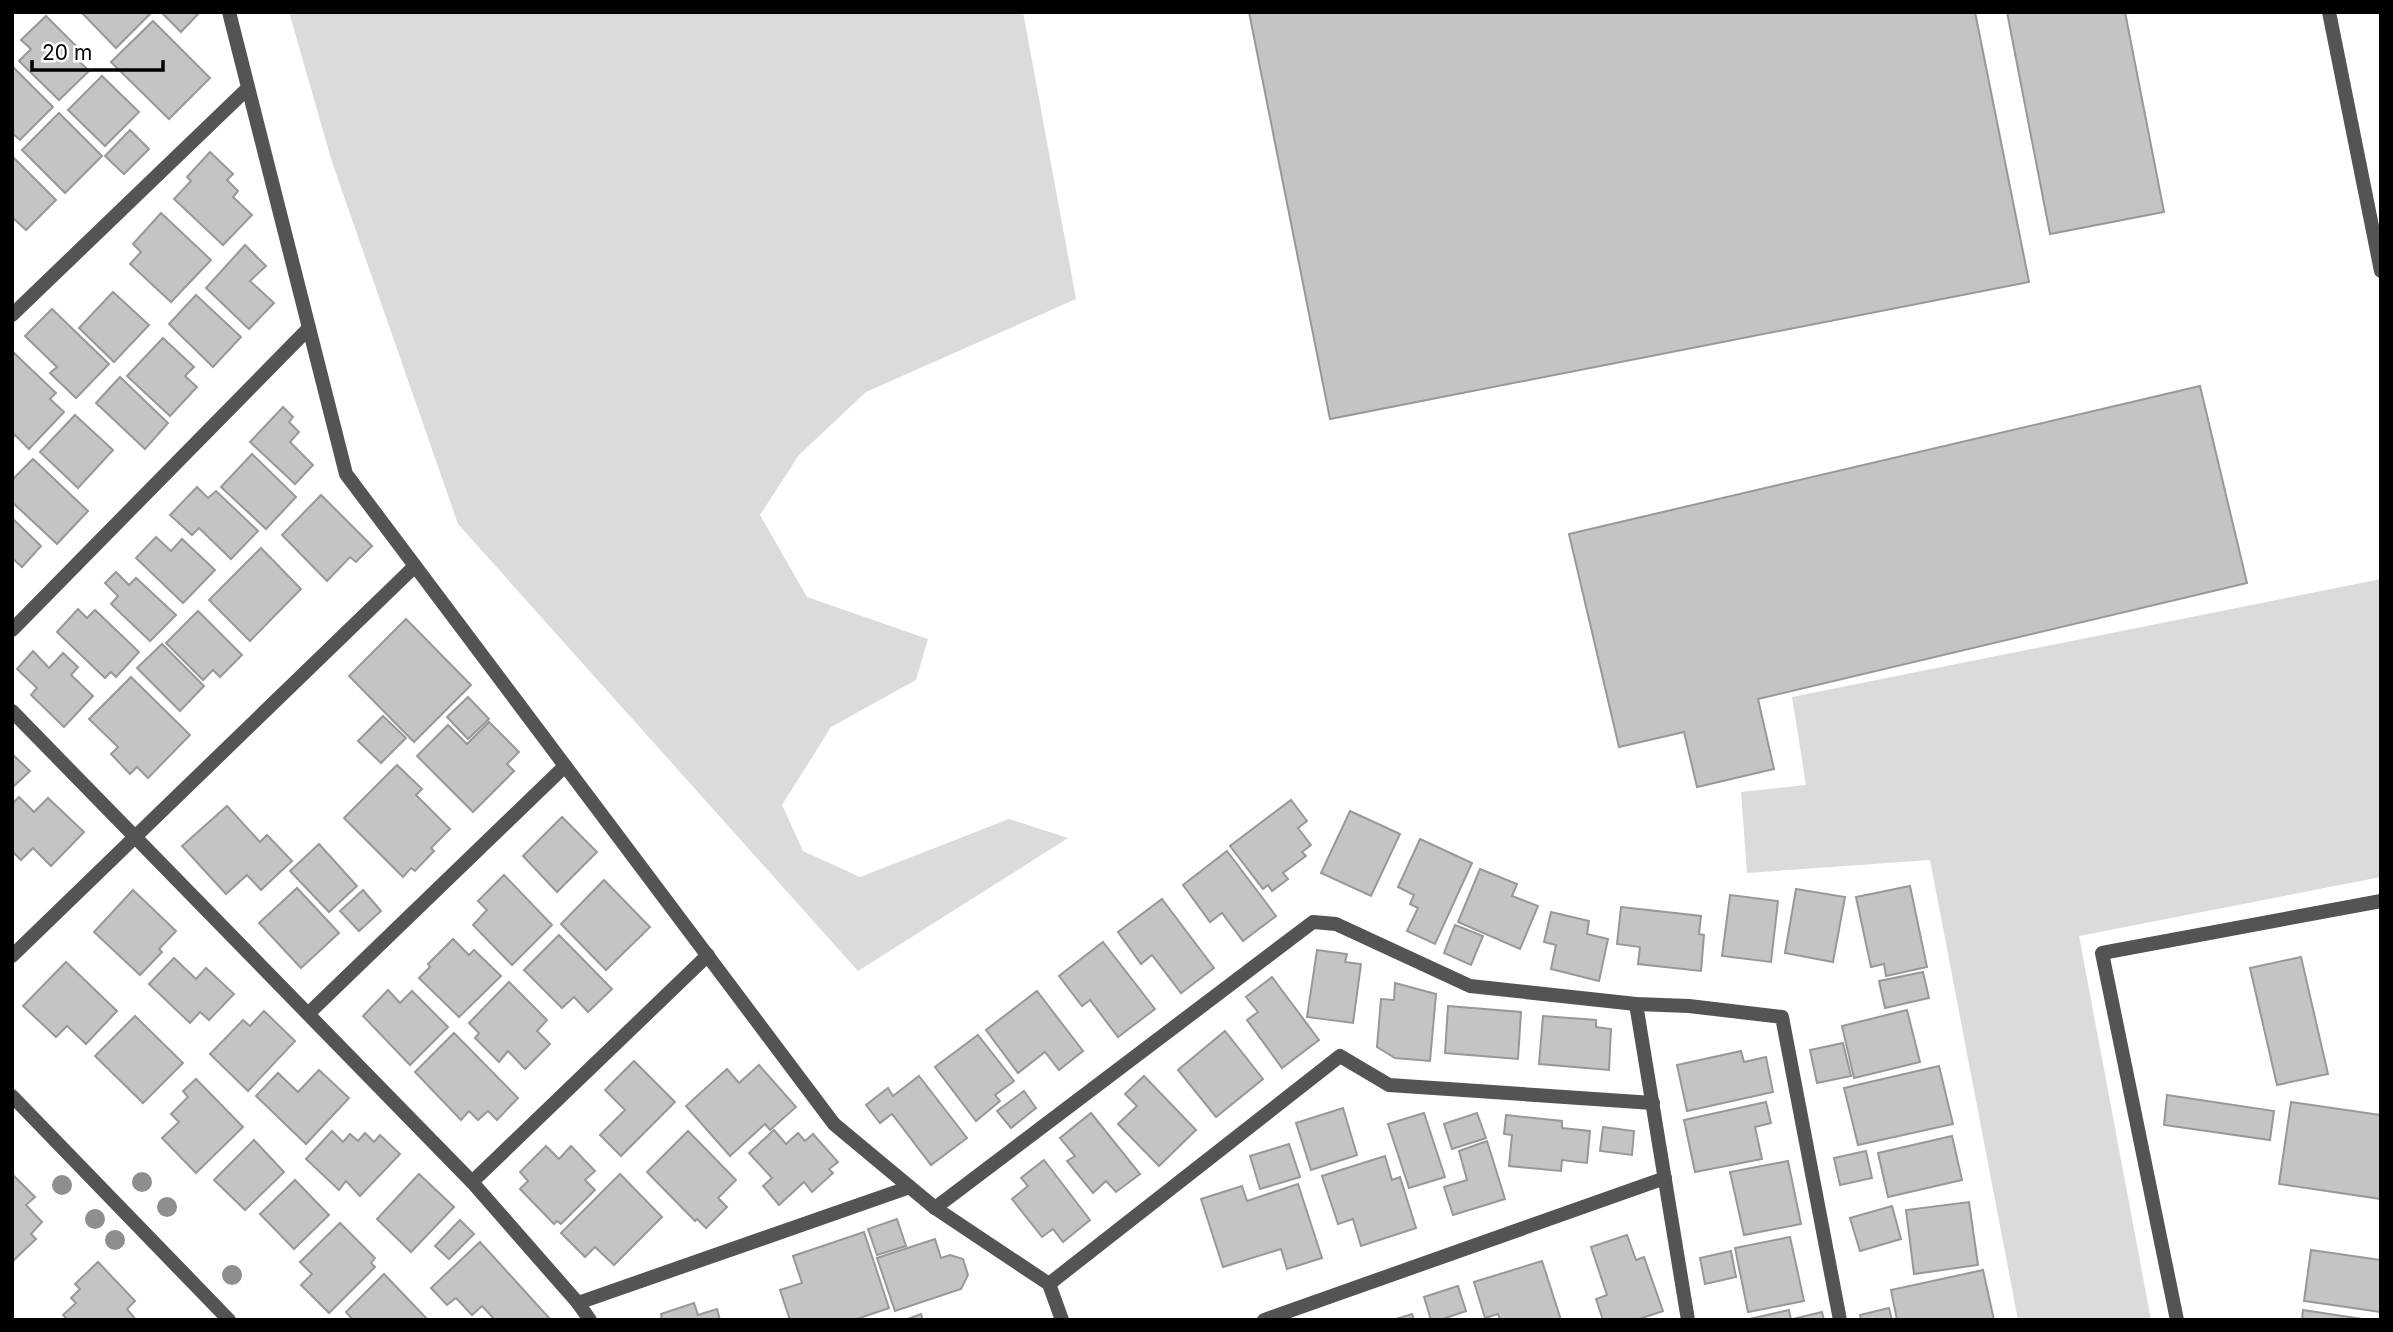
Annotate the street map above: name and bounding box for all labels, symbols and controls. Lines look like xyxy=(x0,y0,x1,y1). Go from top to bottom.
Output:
scale bar xyxy=(32,28,163,72)
text: 20 m xyxy=(42,40,92,65)

